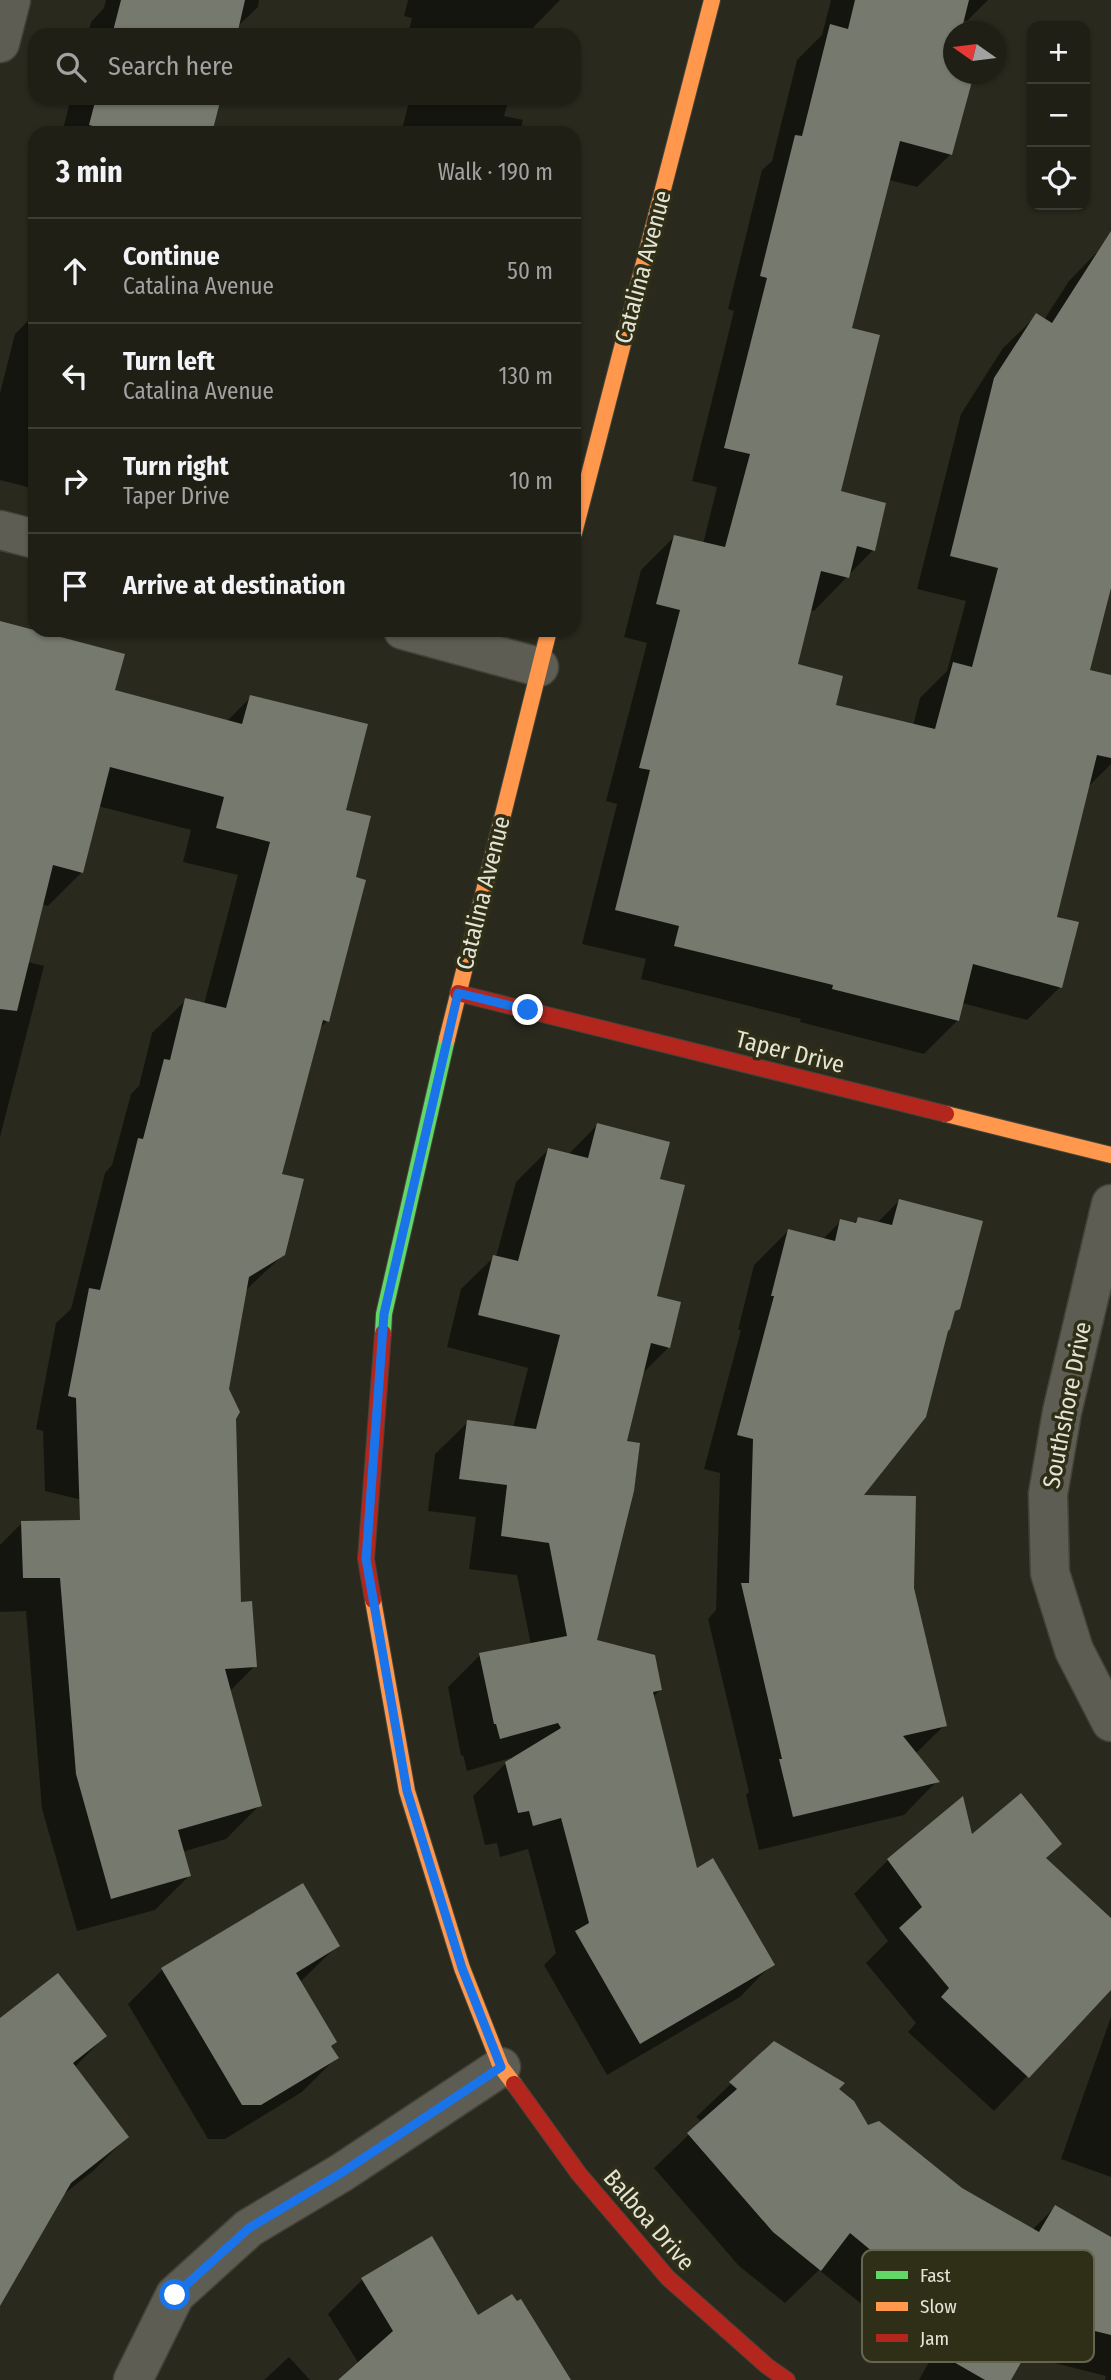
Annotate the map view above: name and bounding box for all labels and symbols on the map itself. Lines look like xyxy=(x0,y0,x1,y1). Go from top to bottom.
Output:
north arrow xyxy=(943,21,1006,84)
street label: Catalina Avenue xyxy=(609,187,677,347)
street label: Catalina Avenue xyxy=(450,813,516,973)
route end xyxy=(512,994,543,1025)
street label: Taper Drive xyxy=(733,1025,847,1079)
street label: Southshore Drive xyxy=(1037,1319,1097,1491)
street label: Balboa Drive xyxy=(598,2164,700,2276)
legend xyxy=(862,2250,1094,2362)
text: Fast xyxy=(920,2264,951,2287)
route start xyxy=(159,2279,190,2310)
text: Slow xyxy=(920,2295,957,2318)
text: Jam xyxy=(920,2327,949,2350)

